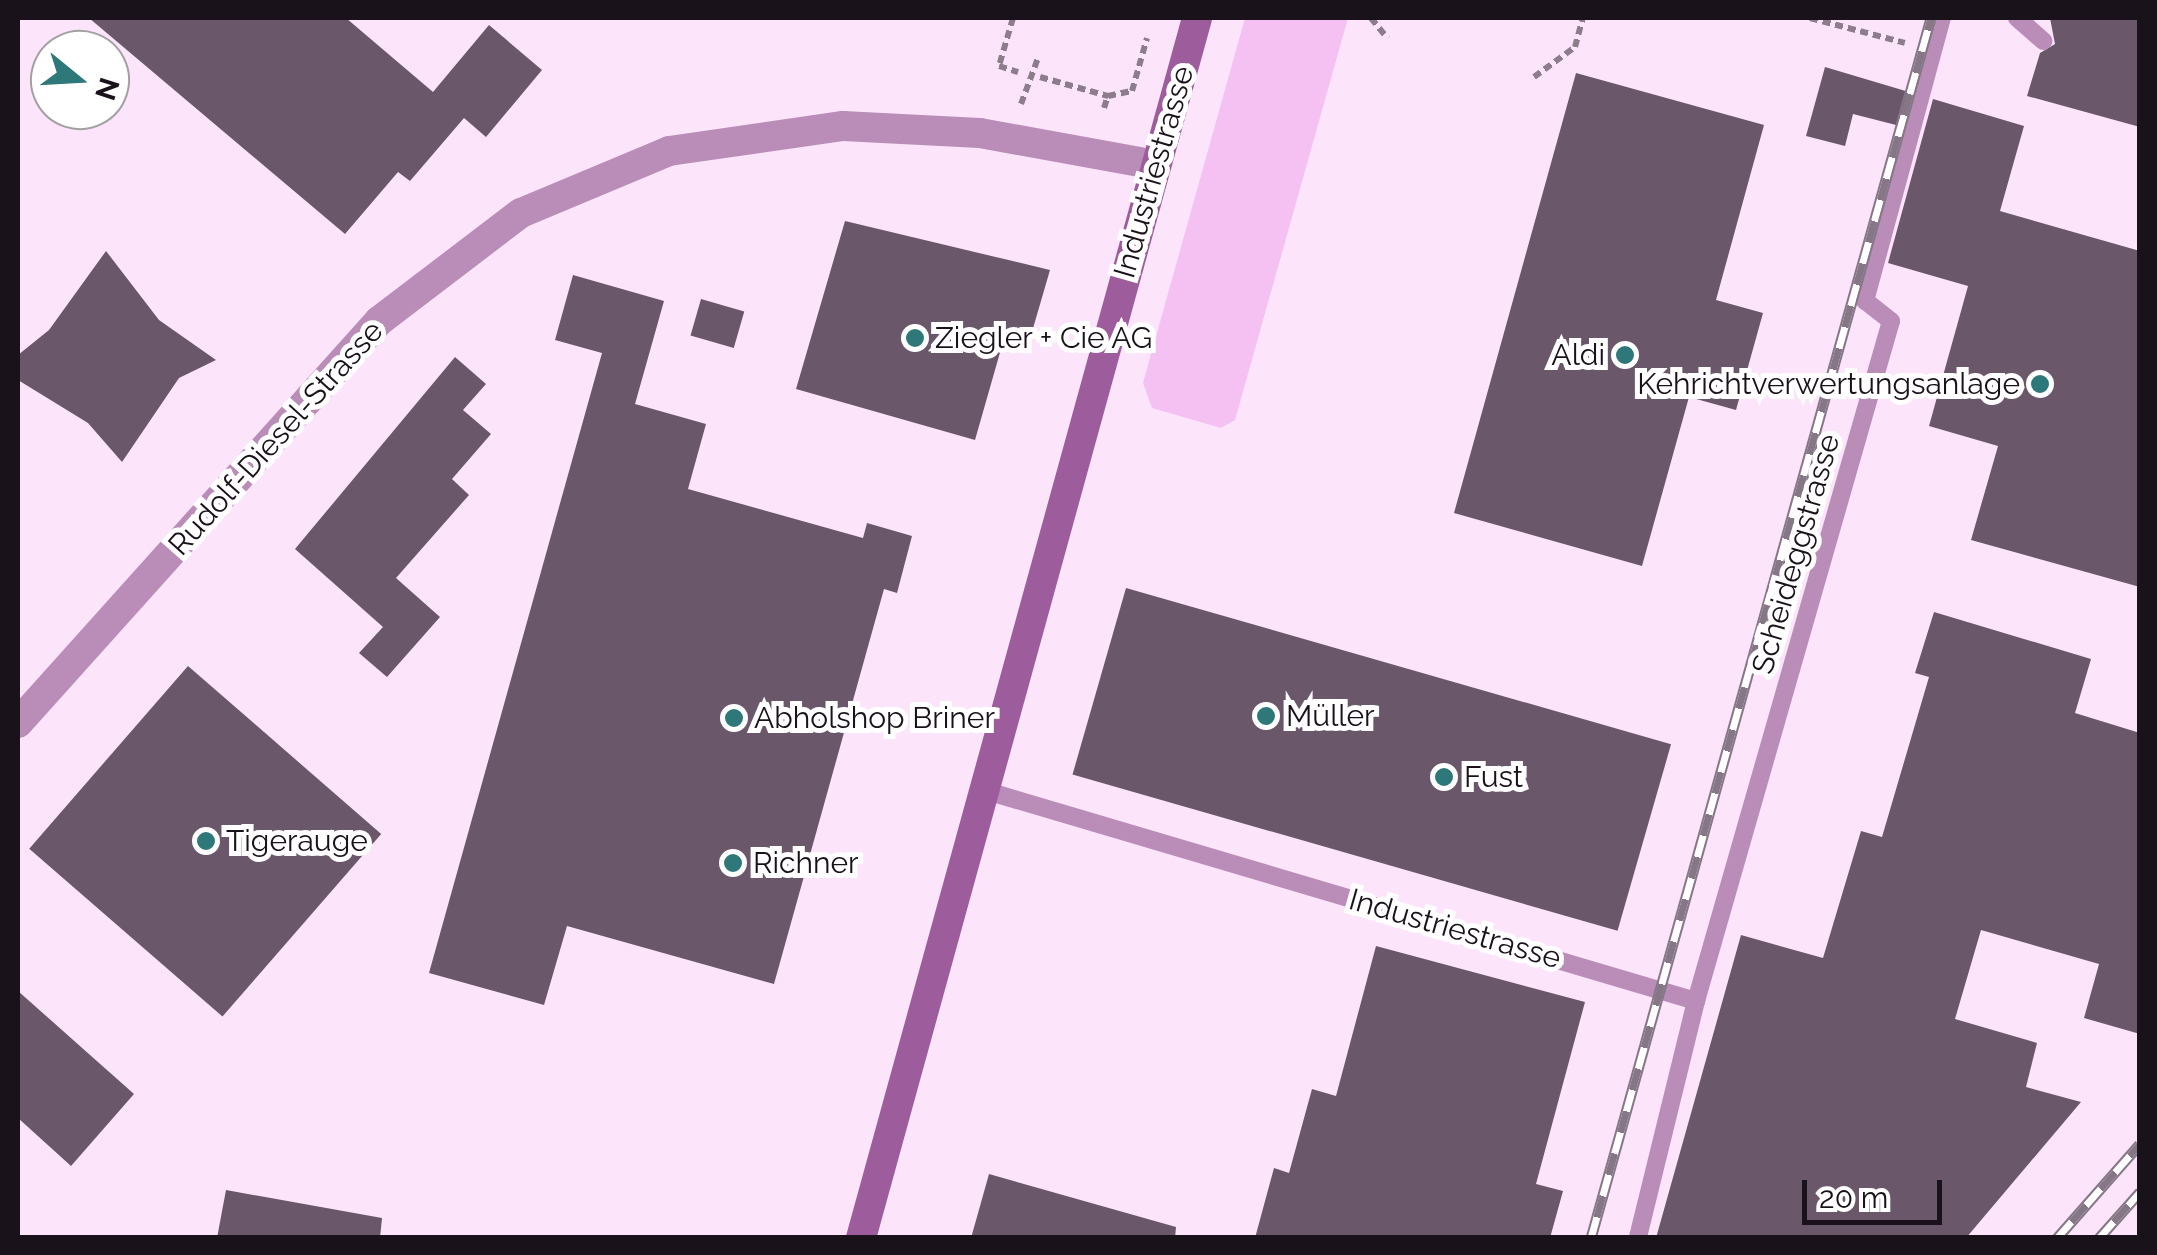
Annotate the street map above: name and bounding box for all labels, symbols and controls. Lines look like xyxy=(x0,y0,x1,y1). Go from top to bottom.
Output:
north arrow xyxy=(30,30,130,130)
street label: Industriestrasse xyxy=(1107,62,1201,282)
text: N xyxy=(88,74,126,104)
street label: Rudolf-Diesel-Strasse xyxy=(161,313,391,563)
place label: Ziegler + Cie AG xyxy=(935,320,1154,356)
marker: Ziegler + Cie AG xyxy=(904,327,926,349)
place label: Aldi xyxy=(1551,337,1605,373)
marker: Aldi xyxy=(1614,344,1636,366)
place label: Kehrichtverwertungsanlage xyxy=(1637,366,2020,402)
marker: Kehrichtverwertungsanlage xyxy=(2029,373,2051,395)
street label: Scheideggstrasse xyxy=(1745,430,1847,678)
place label: Müller xyxy=(1286,698,1375,734)
place label: Abholshop Briner xyxy=(754,700,995,736)
marker: Müller xyxy=(1255,705,1277,727)
marker: Abholshop Briner xyxy=(723,707,745,729)
place label: Fust xyxy=(1464,759,1523,795)
marker: Fust xyxy=(1433,766,1455,788)
place label: Tigerauge xyxy=(226,823,368,859)
marker: Tigerauge xyxy=(195,830,217,852)
place label: Richner xyxy=(753,845,859,881)
marker: Richner xyxy=(722,852,744,874)
street label: Industriestrasse xyxy=(1345,882,1565,976)
scale bar xyxy=(1807,1160,1947,1222)
text: 20 m xyxy=(1819,1180,1888,1215)

